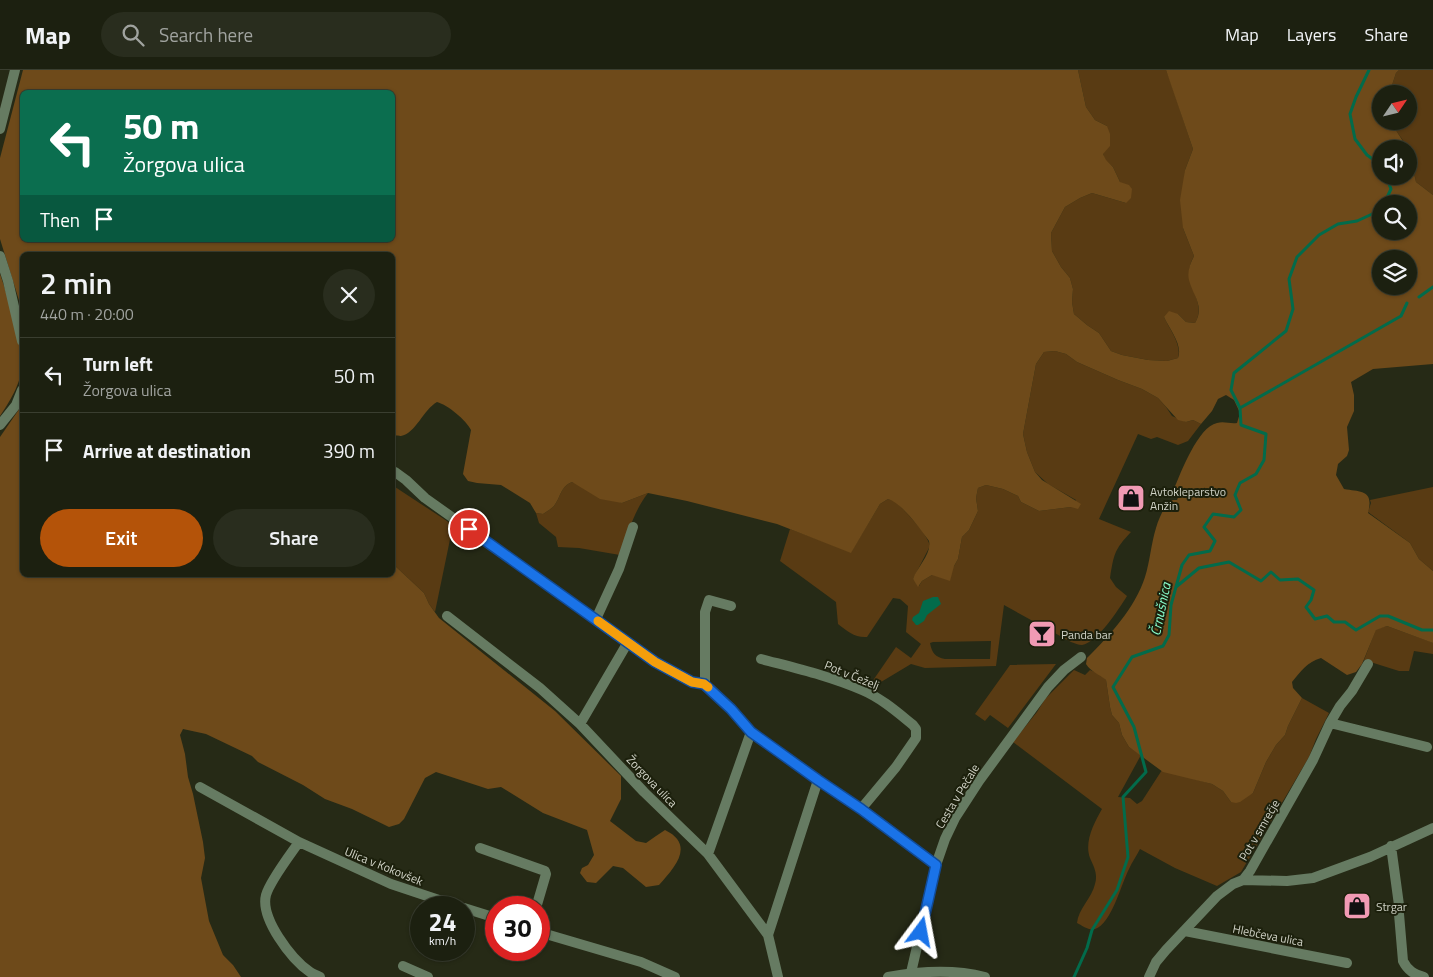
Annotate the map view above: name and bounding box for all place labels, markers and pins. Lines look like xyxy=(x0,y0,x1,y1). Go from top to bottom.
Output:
place label: Avtokleparstvo Anžin xyxy=(1150,482,1226,515)
shop icon: Avtokleparstvo Anžin xyxy=(1116,483,1146,513)
pin xyxy=(448,508,490,550)
bar icon: Panda bar xyxy=(1027,619,1057,649)
place label: Panda bar xyxy=(1061,625,1112,644)
shop icon: Strgar xyxy=(1342,891,1372,921)
place label: Strgar xyxy=(1376,897,1407,916)

